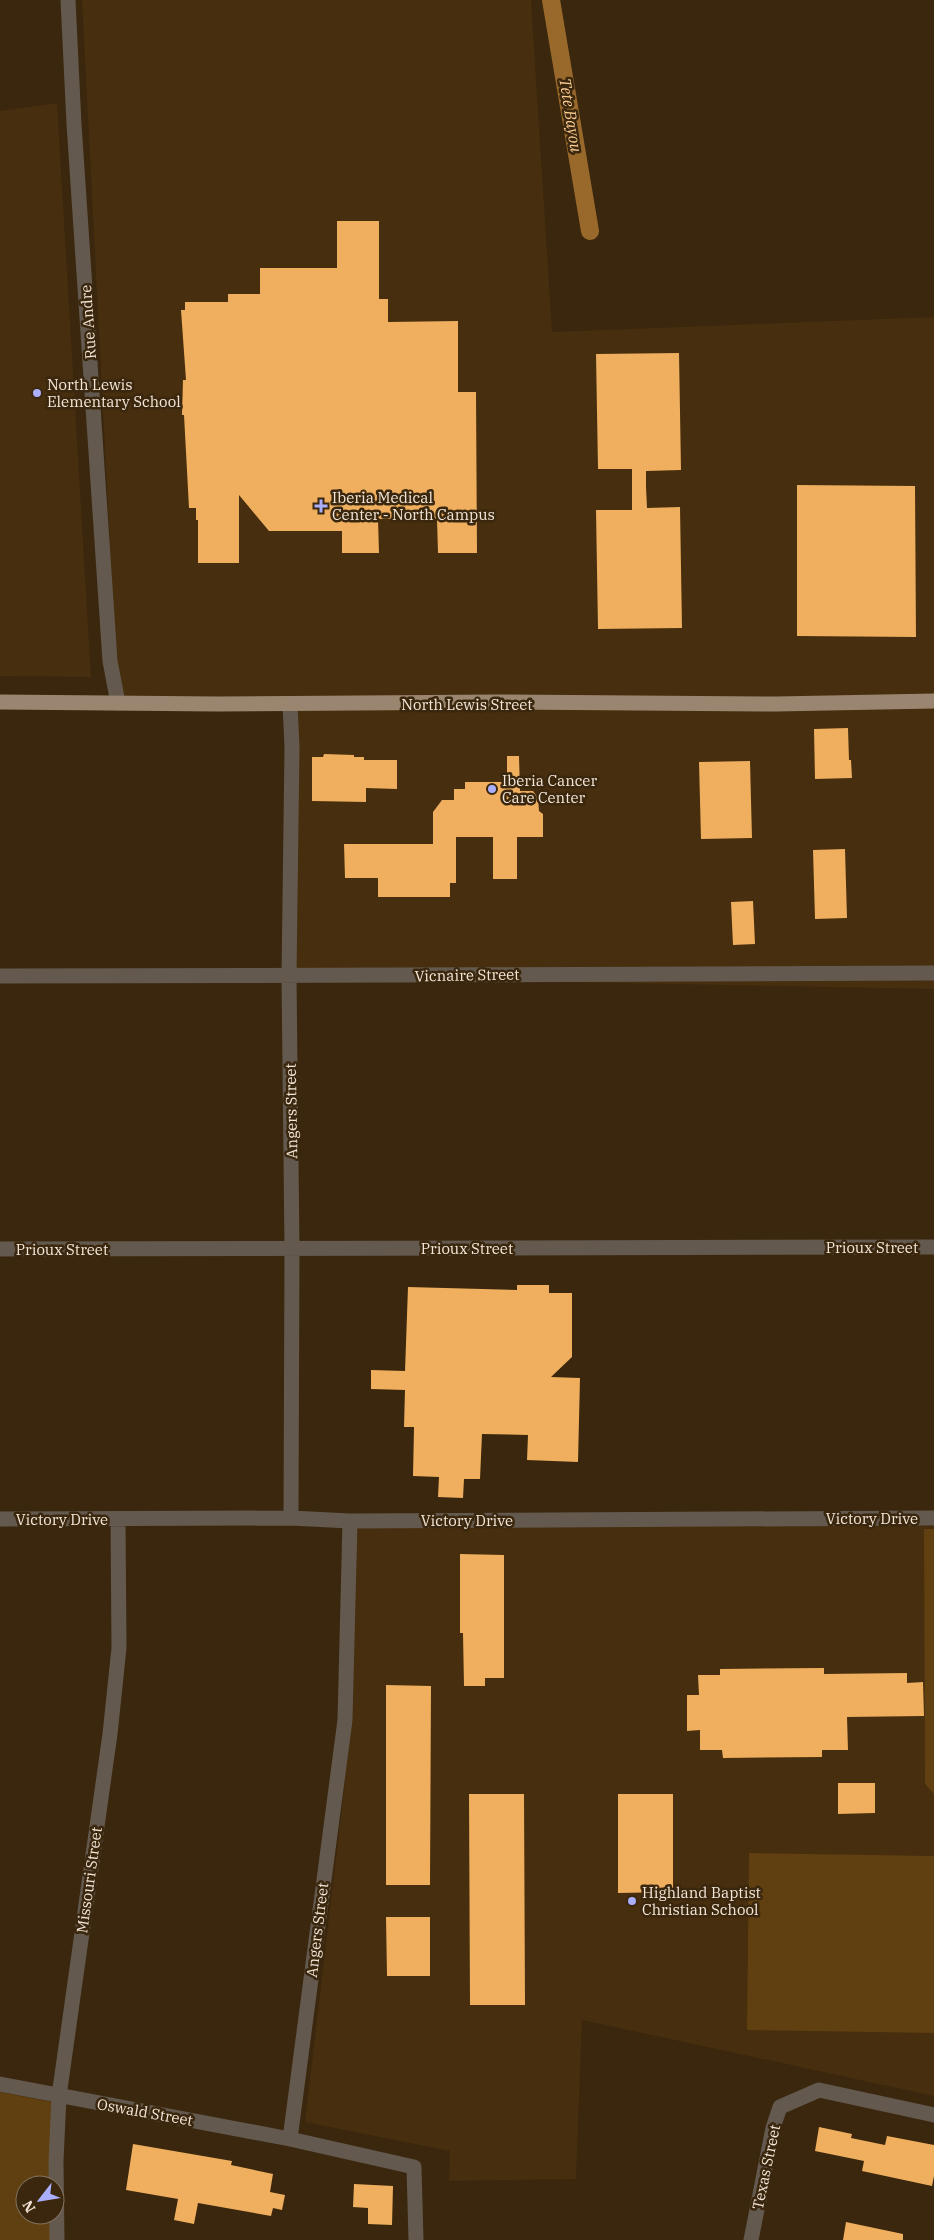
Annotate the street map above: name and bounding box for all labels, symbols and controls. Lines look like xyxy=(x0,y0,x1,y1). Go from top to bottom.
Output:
water label: Tete Bayou xyxy=(555,76,587,154)
street label: Rue Andre xyxy=(76,284,100,360)
place label: North Lewis Elementary School xyxy=(47,375,181,411)
marker: North Lewis Elementary School xyxy=(31,387,43,399)
place label: Iberia Medical Center - North Campus xyxy=(332,488,495,524)
marker: Iberia Medical Center - North Campus xyxy=(314,499,328,513)
street label: North Lewis Street xyxy=(401,695,533,714)
place label: Iberia Cancer Care Center xyxy=(502,771,597,807)
marker: Iberia Cancer Care Center xyxy=(486,783,498,795)
street label: Vicnaire Street xyxy=(414,965,520,985)
street label: Angers Street xyxy=(281,1063,301,1159)
street label: Prioux Street xyxy=(826,1238,918,1257)
street label: Prioux Street xyxy=(421,1239,513,1258)
street label: Prioux Street xyxy=(16,1240,108,1259)
street label: Victory Drive xyxy=(826,1509,918,1528)
street label: Victory Drive xyxy=(16,1510,108,1529)
street label: Victory Drive xyxy=(421,1511,513,1530)
street label: Missouri Street xyxy=(72,1826,106,1934)
street label: Angers Street xyxy=(302,1881,332,1979)
place label: Highland Baptist Christian School xyxy=(642,1883,761,1919)
marker: Highland Baptist Christian School xyxy=(626,1895,638,1907)
street label: Oswald Street xyxy=(96,2094,194,2130)
street label: Texas Street xyxy=(748,2123,784,2211)
north arrow xyxy=(15,2175,65,2225)
text: N xyxy=(18,2197,39,2216)

